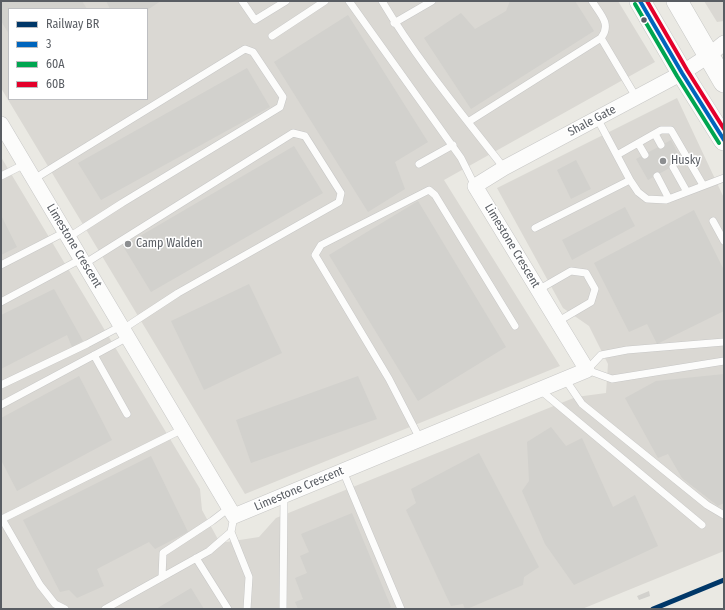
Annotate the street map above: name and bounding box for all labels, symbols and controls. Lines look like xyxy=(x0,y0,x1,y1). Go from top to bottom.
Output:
legend xyxy=(8,8,148,100)
unlabelled marker xyxy=(639,15,649,25)
text: Railway BR xyxy=(46,17,99,31)
text: 3 xyxy=(46,37,51,51)
text: 60A xyxy=(46,57,65,71)
text: 60B xyxy=(46,77,65,91)
street label: Shale Gate xyxy=(566,102,618,140)
place label: Husky xyxy=(671,154,701,168)
marker: Husky xyxy=(658,156,668,166)
street label: Limestone Crescent xyxy=(43,201,105,291)
street label: Limestone Crescent xyxy=(481,201,543,291)
place label: Camp Walden xyxy=(136,237,202,251)
marker: Camp Walden xyxy=(123,239,133,249)
street label: Limestone Crescent xyxy=(252,464,346,514)

